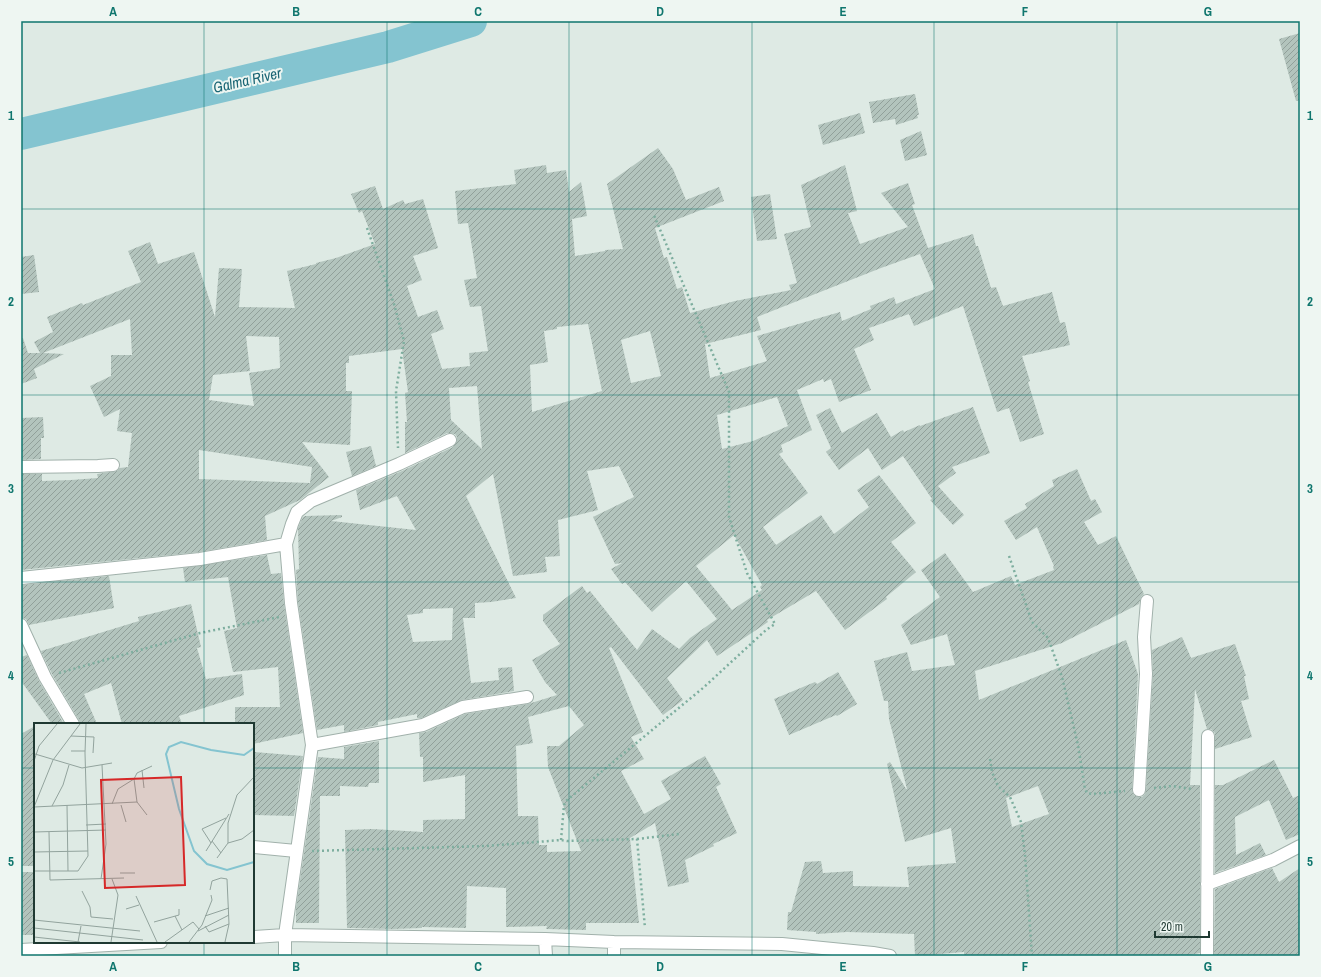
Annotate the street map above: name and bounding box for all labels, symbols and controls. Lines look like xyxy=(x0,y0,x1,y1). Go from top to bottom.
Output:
text: A xyxy=(109,3,117,20)
text: B xyxy=(292,3,300,20)
text: C xyxy=(474,3,482,20)
text: D xyxy=(656,3,664,20)
text: E xyxy=(839,3,847,20)
text: F xyxy=(1022,3,1029,20)
text: G xyxy=(1204,3,1212,20)
water label: Galma River xyxy=(211,62,284,98)
text: 1 xyxy=(8,107,14,124)
text: 1 xyxy=(1307,107,1313,124)
text: 2 xyxy=(8,293,14,310)
text: 2 xyxy=(1307,293,1313,310)
text: 3 xyxy=(8,480,14,497)
text: 3 xyxy=(1307,480,1313,497)
text: 4 xyxy=(8,667,14,684)
text: 4 xyxy=(1307,667,1313,684)
inset map xyxy=(34,723,254,943)
text: 5 xyxy=(8,853,14,870)
text: 5 xyxy=(1307,853,1313,870)
scale bar xyxy=(1155,913,1209,939)
text: 20 m xyxy=(1161,919,1183,935)
text: A xyxy=(109,958,117,975)
text: B xyxy=(292,958,300,975)
text: C xyxy=(474,958,482,975)
text: D xyxy=(656,958,664,975)
text: E xyxy=(839,958,847,975)
text: F xyxy=(1022,958,1029,975)
text: G xyxy=(1204,958,1212,975)

